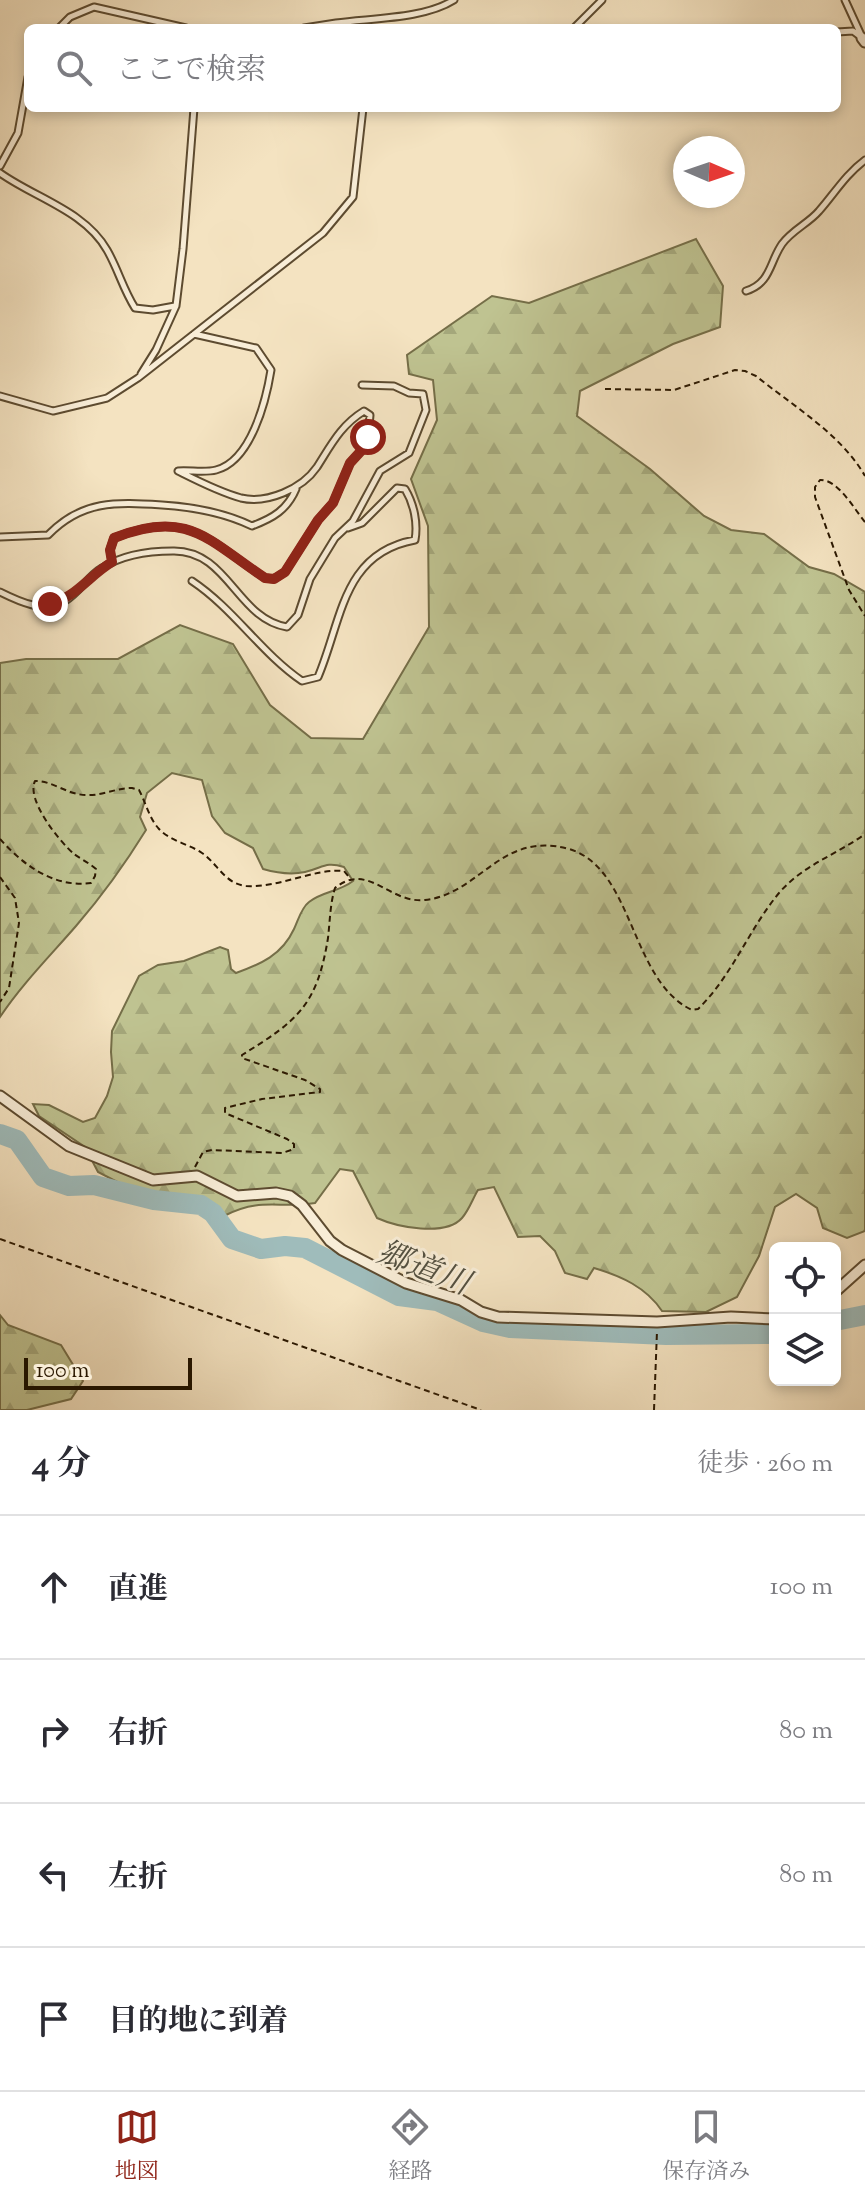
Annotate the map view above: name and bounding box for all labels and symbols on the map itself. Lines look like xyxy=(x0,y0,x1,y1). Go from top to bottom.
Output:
north arrow xyxy=(673,136,745,208)
route start xyxy=(350,419,386,455)
route end xyxy=(32,586,68,622)
water label: 郷道川 xyxy=(370,1231,479,1310)
scale bar xyxy=(24,1354,192,1390)

